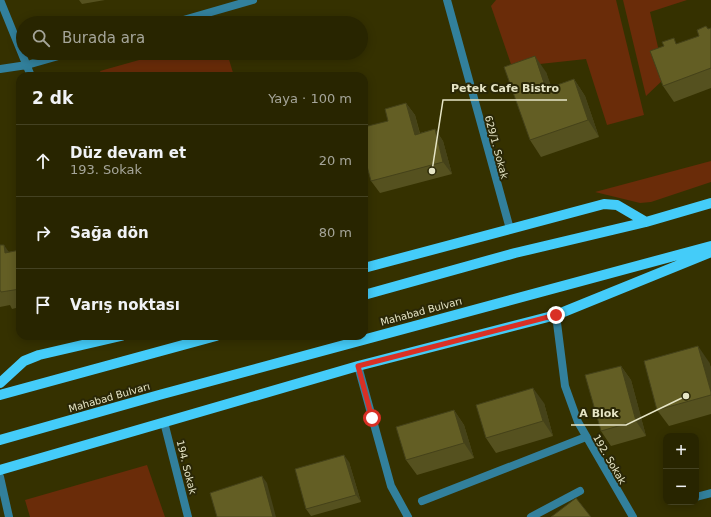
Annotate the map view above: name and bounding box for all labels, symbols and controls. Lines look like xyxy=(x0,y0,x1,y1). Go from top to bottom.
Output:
search box xyxy=(16,16,368,60)
icon: search xyxy=(30,27,52,49)
text: Burada ara xyxy=(62,29,145,47)
callout: Petek Cafe Bistro xyxy=(443,77,567,100)
text: Petek Cafe Bistro xyxy=(451,82,559,95)
text: 2 dk xyxy=(32,88,73,108)
text: Yaya · 100 m xyxy=(268,91,352,106)
street label: 629/1. Sokak xyxy=(483,114,510,180)
text: Düz devam et xyxy=(70,144,186,162)
icon: ahead xyxy=(32,150,54,172)
text: 20 m xyxy=(319,153,352,168)
text: 193. Sokak xyxy=(70,162,142,177)
icon: right xyxy=(32,222,54,244)
text: Sağa dön xyxy=(70,224,149,242)
text: 80 m xyxy=(319,225,352,240)
icon: arrive xyxy=(32,294,54,316)
street label: Mahabad Bulvarı xyxy=(379,295,463,328)
text: Varış noktası xyxy=(70,296,180,314)
route end xyxy=(547,306,565,324)
street label: Mahabad Bulvarı xyxy=(67,381,151,414)
callout: A Blok xyxy=(571,402,626,425)
text: A Blok xyxy=(579,407,619,420)
route start xyxy=(363,409,381,427)
street label: 192. Sokak xyxy=(591,432,628,486)
map controls xyxy=(663,433,699,505)
button: + xyxy=(663,433,699,469)
street label: 194. Sokak xyxy=(174,439,199,496)
button: − xyxy=(663,469,699,505)

